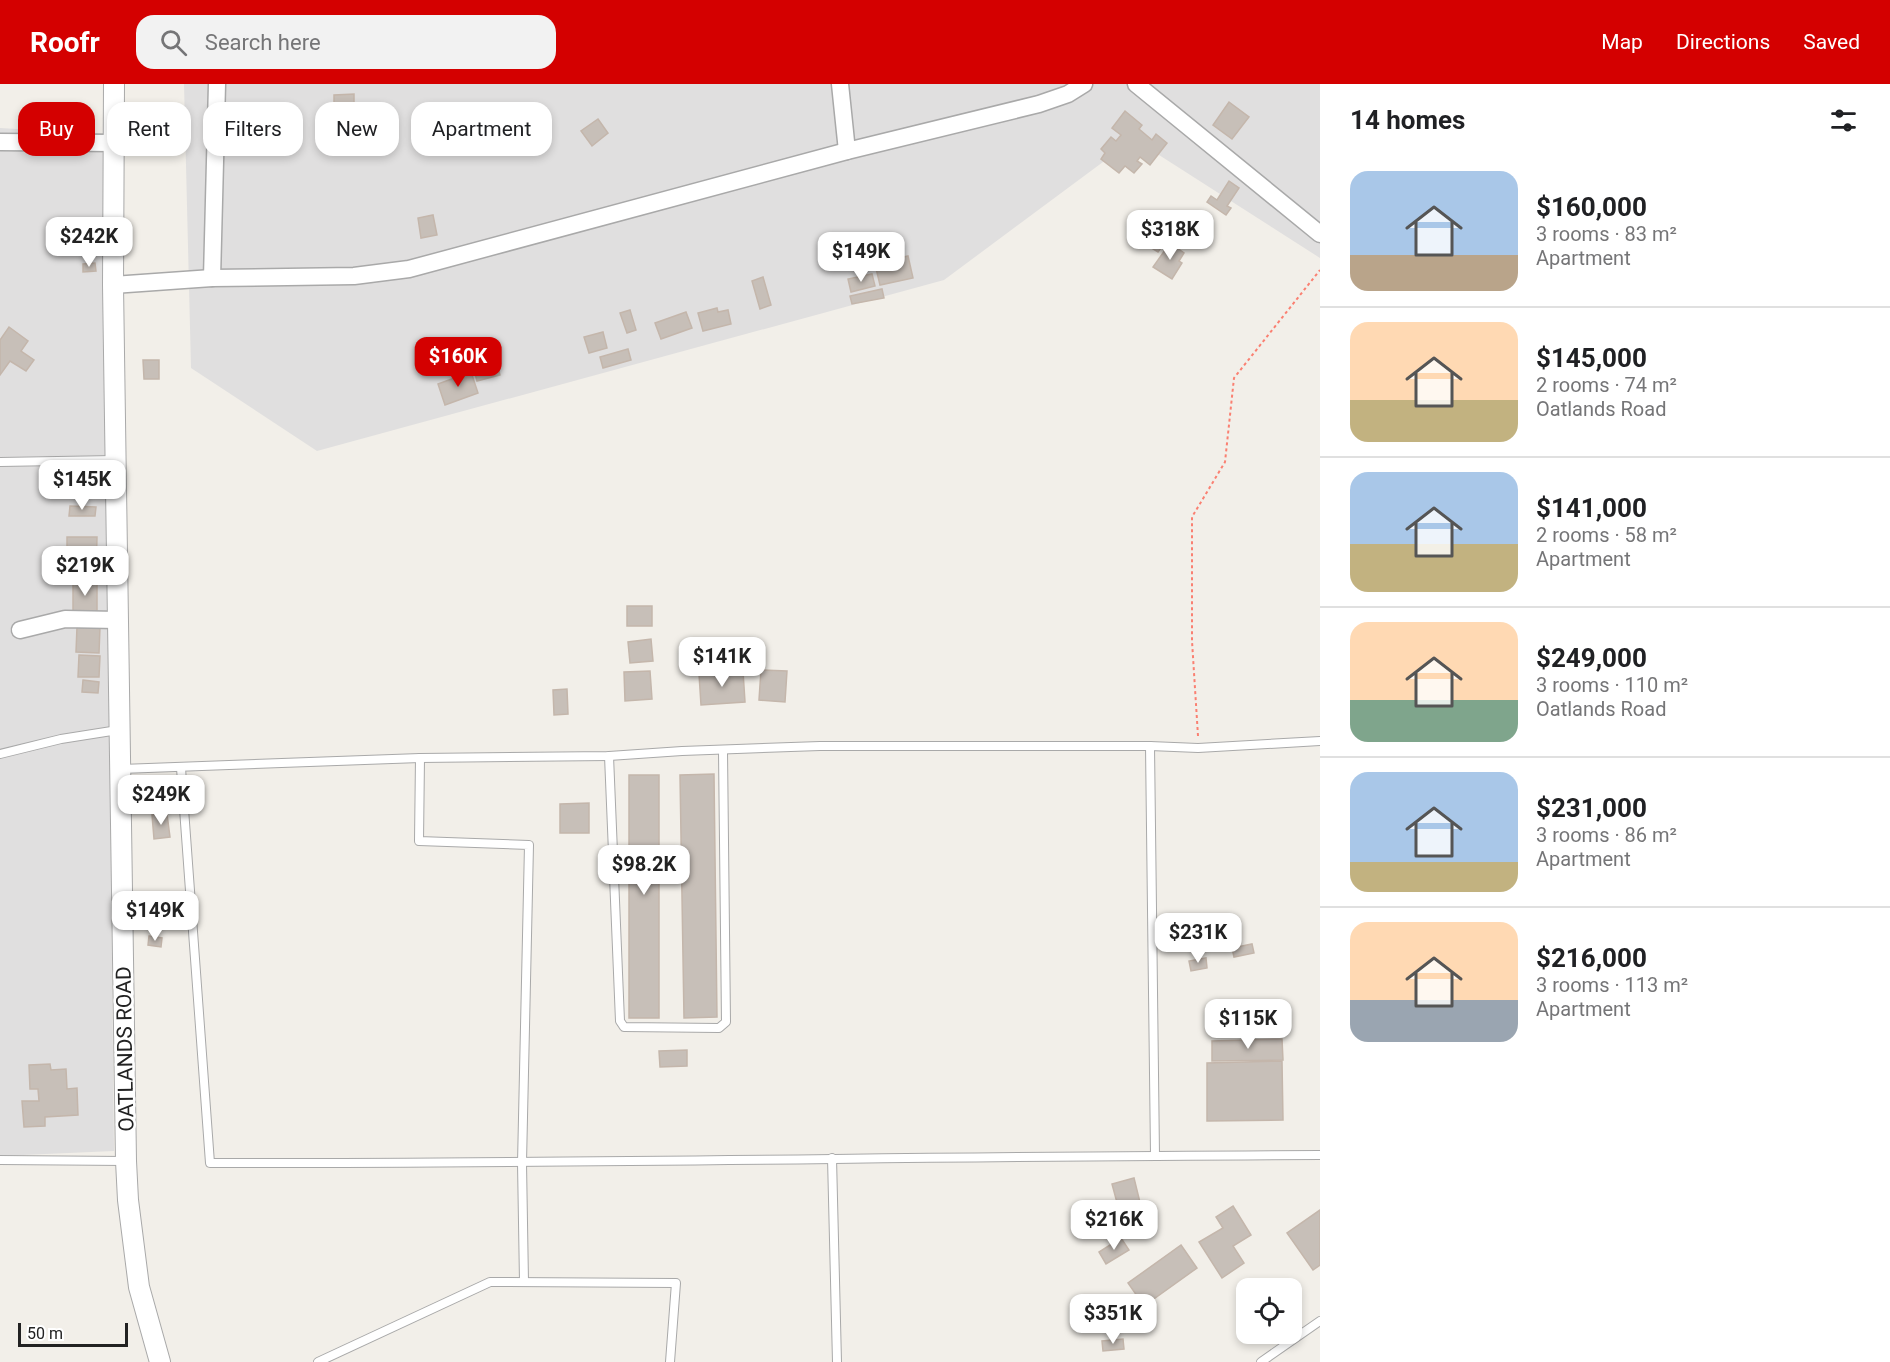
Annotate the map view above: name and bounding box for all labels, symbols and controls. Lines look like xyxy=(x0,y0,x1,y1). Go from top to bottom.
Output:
search box xyxy=(136,15,556,69)
text: Roofr xyxy=(30,26,100,59)
icon: search xyxy=(157,26,190,59)
text: Search here xyxy=(205,30,321,55)
text: Map xyxy=(1601,30,1643,54)
text: Directions xyxy=(1676,30,1770,54)
text: Saved xyxy=(1803,30,1860,54)
chip: Buy xyxy=(18,102,95,156)
chip: Rent xyxy=(107,102,191,156)
chip: Filters xyxy=(203,102,303,156)
chip: New xyxy=(315,102,399,156)
chip: Apartment xyxy=(411,102,552,156)
icon: filters xyxy=(1827,104,1860,137)
text: 14 homes xyxy=(1350,105,1465,135)
text: $160,000 xyxy=(1536,192,1647,222)
icon: home xyxy=(1398,195,1470,267)
pin: $318K xyxy=(1128,210,1212,261)
pin: $242K xyxy=(47,217,131,268)
text: $318K xyxy=(1141,217,1199,241)
text: 3 rooms · 83 m² xyxy=(1536,222,1677,246)
text: $242K xyxy=(60,224,118,248)
pin: $149K xyxy=(819,232,903,283)
text: $149K xyxy=(832,239,890,263)
text: Apartment xyxy=(1536,246,1631,270)
pin: $160K xyxy=(416,337,500,388)
text: $145,000 xyxy=(1536,343,1647,373)
text: $160K xyxy=(429,344,487,368)
icon: home xyxy=(1398,346,1470,418)
text: 2 rooms · 74 m² xyxy=(1536,373,1677,397)
text: Oatlands Road xyxy=(1536,397,1666,421)
pin: $145K xyxy=(40,460,124,511)
text: $145K xyxy=(53,467,111,491)
text: $141,000 xyxy=(1536,493,1647,523)
icon: home xyxy=(1398,496,1470,568)
text: 2 rooms · 58 m² xyxy=(1536,523,1677,547)
pin: $219K xyxy=(43,546,127,597)
text: Apartment xyxy=(1536,547,1631,571)
text: $219K xyxy=(56,553,114,577)
pin: $141K xyxy=(680,637,764,688)
text: $249,000 xyxy=(1536,643,1647,673)
text: $141K xyxy=(693,644,751,668)
icon: home xyxy=(1398,646,1470,718)
text: 3 rooms · 110 m² xyxy=(1536,673,1688,697)
text: Oatlands Road xyxy=(1536,697,1666,721)
pin: $249K xyxy=(119,775,203,826)
text: $249K xyxy=(132,782,190,806)
text: $231,000 xyxy=(1536,793,1647,823)
icon: home xyxy=(1398,796,1470,868)
text: 3 rooms · 86 m² xyxy=(1536,823,1677,847)
pin: $98.2K xyxy=(595,845,693,896)
text: Apartment xyxy=(1536,847,1631,871)
text: $98.2K xyxy=(612,852,676,876)
pin: $149K xyxy=(113,891,197,942)
text: $149K xyxy=(126,898,184,922)
pin: $231K xyxy=(1156,913,1240,964)
text: $231K xyxy=(1169,920,1227,944)
text: $216,000 xyxy=(1536,943,1647,973)
icon: home xyxy=(1398,946,1470,1018)
street label: OATLANDS ROAD xyxy=(112,966,138,1132)
text: 3 rooms · 113 m² xyxy=(1536,973,1688,997)
text: Apartment xyxy=(1536,997,1631,1021)
pin: $115K xyxy=(1206,999,1290,1050)
text: $115K xyxy=(1219,1006,1277,1030)
pin: $216K xyxy=(1072,1200,1156,1251)
text: $216K xyxy=(1085,1207,1143,1231)
map controls xyxy=(1236,1278,1302,1344)
button: locate xyxy=(1236,1278,1302,1344)
pin: $351K xyxy=(1071,1294,1155,1345)
text: $351K xyxy=(1084,1301,1142,1325)
scale bar xyxy=(18,1320,128,1348)
text: 50 m xyxy=(27,1324,63,1343)

